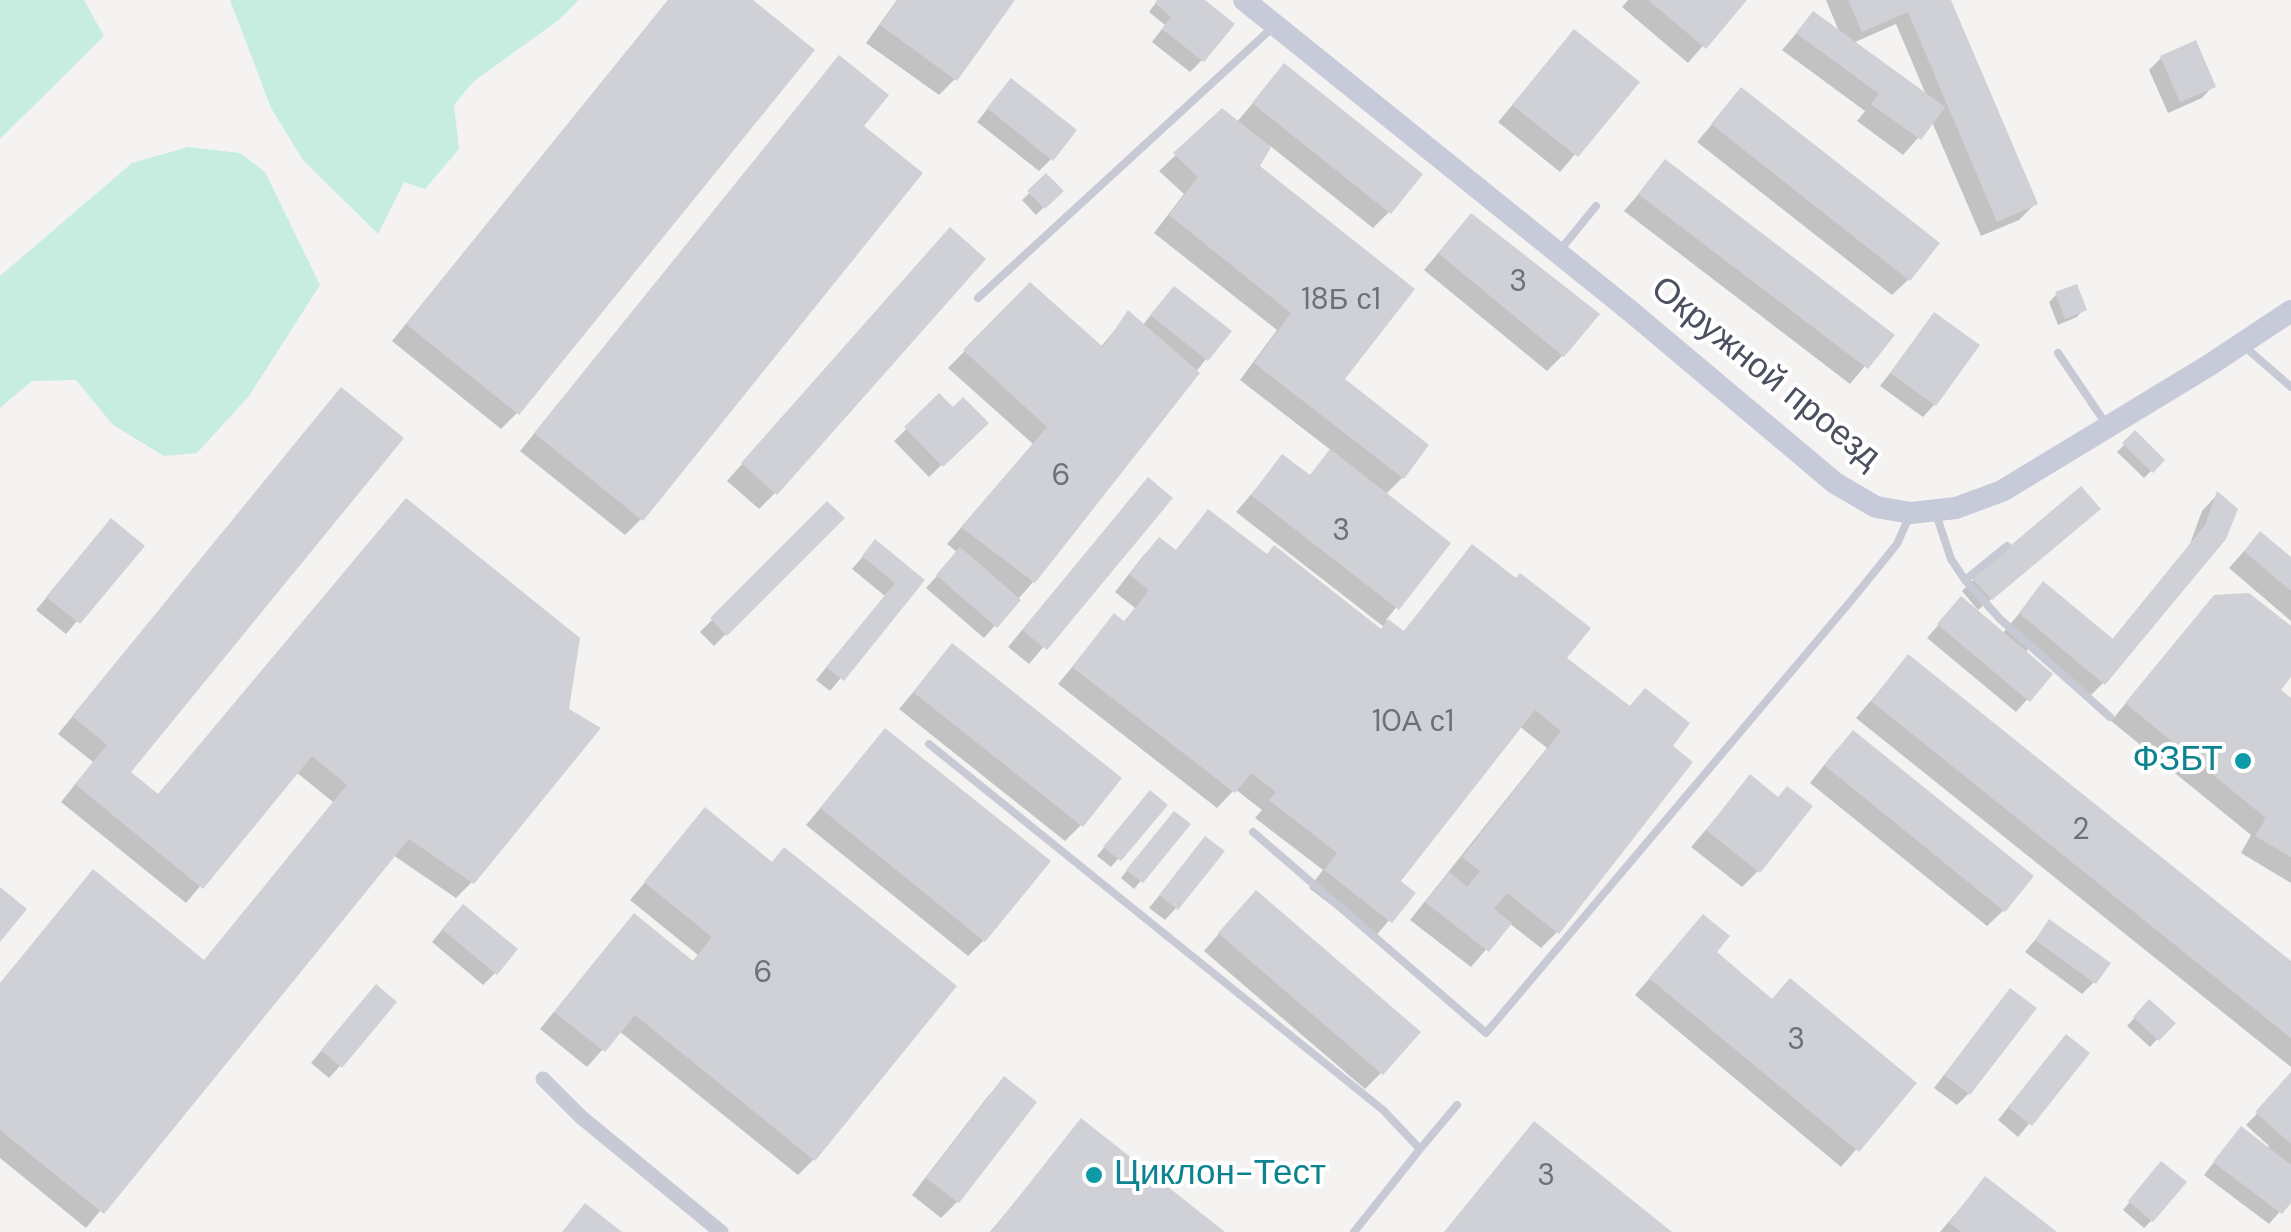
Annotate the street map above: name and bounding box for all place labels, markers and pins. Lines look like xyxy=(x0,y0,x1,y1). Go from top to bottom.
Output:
place label: ФЗБТ xyxy=(2132,740,2223,782)
marker: ФЗБТ xyxy=(2232,750,2254,772)
place label: Циклон-Тест xyxy=(1114,1154,1326,1196)
marker: Циклон-Тест xyxy=(1083,1164,1105,1186)

